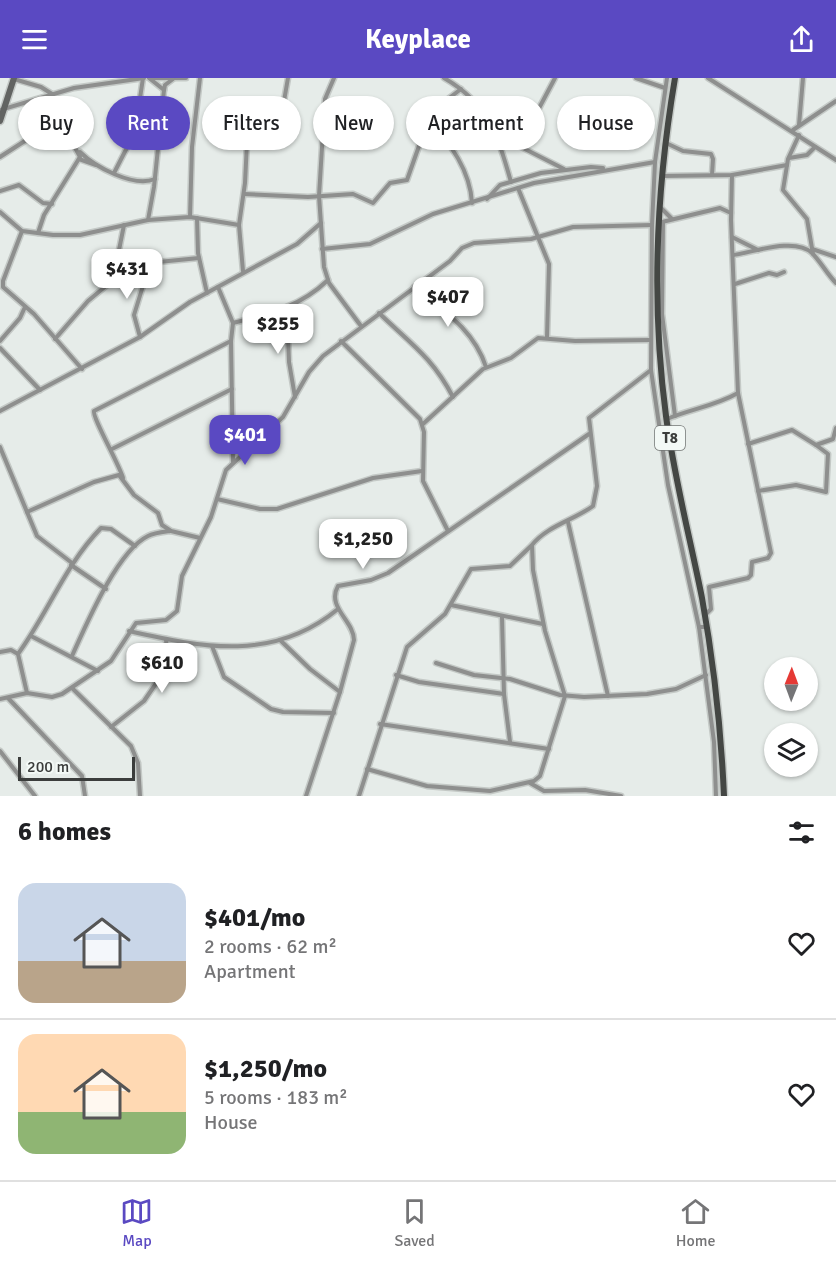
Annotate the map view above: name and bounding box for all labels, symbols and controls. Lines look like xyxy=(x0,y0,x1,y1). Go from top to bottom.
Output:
icon: menu xyxy=(18,23,51,56)
text: Keyplace xyxy=(365,23,471,56)
icon: share xyxy=(785,23,818,56)
chip: Buy xyxy=(18,96,94,150)
chip: Rent xyxy=(106,96,190,150)
chip: Filters xyxy=(202,96,301,150)
chip: New xyxy=(313,96,394,150)
chip: Apartment xyxy=(406,96,545,150)
chip: House xyxy=(557,96,655,150)
pin: $431 xyxy=(91,249,163,300)
text: $431 xyxy=(105,256,149,281)
pin: $407 xyxy=(412,277,484,328)
text: $407 xyxy=(426,284,470,309)
pin: $255 xyxy=(242,304,314,355)
text: $255 xyxy=(256,311,300,336)
pin: $401 xyxy=(209,415,281,466)
text: $401 xyxy=(223,422,267,447)
road number: T8 xyxy=(655,426,685,450)
pin: $1,250 xyxy=(314,519,412,570)
text: $1,250 xyxy=(333,526,393,551)
pin: $610 xyxy=(126,643,198,694)
text: $610 xyxy=(140,650,184,675)
north arrow xyxy=(764,657,818,711)
map controls xyxy=(764,657,818,777)
button: layers xyxy=(764,723,818,777)
scale bar xyxy=(18,754,135,782)
text: 200 m xyxy=(27,757,69,777)
text: 6 homes xyxy=(18,816,111,848)
icon: filters xyxy=(785,816,818,849)
text: $401/mo xyxy=(204,902,305,934)
icon: home xyxy=(66,907,138,979)
icon: heart xyxy=(785,927,818,960)
text: 2 rooms · 62 m² xyxy=(204,934,337,959)
text: Apartment xyxy=(204,959,296,984)
text: $1,250/mo xyxy=(204,1053,327,1085)
icon: home xyxy=(66,1058,138,1130)
icon: heart xyxy=(785,1078,818,1111)
text: 5 rooms · 183 m² xyxy=(204,1085,348,1110)
text: House xyxy=(204,1110,258,1135)
tab: Map xyxy=(120,1195,153,1251)
tab: Saved xyxy=(394,1195,435,1251)
tab: Home xyxy=(676,1195,716,1251)

